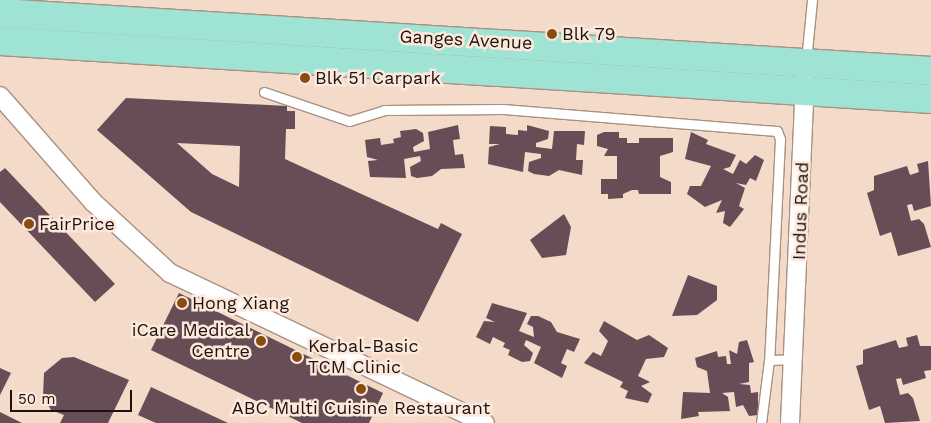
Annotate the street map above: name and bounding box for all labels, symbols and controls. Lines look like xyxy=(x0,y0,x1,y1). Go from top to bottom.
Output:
place label: Blk 79 xyxy=(562,23,617,45)
street label: Ganges Avenue xyxy=(399,26,533,54)
marker: Blk 79 xyxy=(546,28,558,40)
place label: Blk 51 Carpark xyxy=(315,67,441,89)
marker: Blk 51 Carpark xyxy=(299,72,311,84)
street label: Indus Road xyxy=(788,161,814,261)
place label: FairPrice xyxy=(39,213,115,235)
marker: FairPrice xyxy=(23,218,35,230)
place label: Hong Xiang xyxy=(192,292,289,314)
marker: Hong Xiang xyxy=(176,297,188,309)
place label: iCare Medical Centre xyxy=(132,320,250,362)
marker: iCare Medical Centre xyxy=(254,334,268,348)
place label: Kerbal-Basic TCM Clinic xyxy=(308,336,418,378)
marker: Kerbal-Basic TCM Clinic xyxy=(290,350,304,364)
scale bar xyxy=(12,380,135,412)
marker: ABC Multi Cuisine Restaurant xyxy=(355,383,367,395)
text: 50 m xyxy=(18,390,55,408)
place label: ABC Multi Cuisine Restaurant xyxy=(232,397,490,419)

